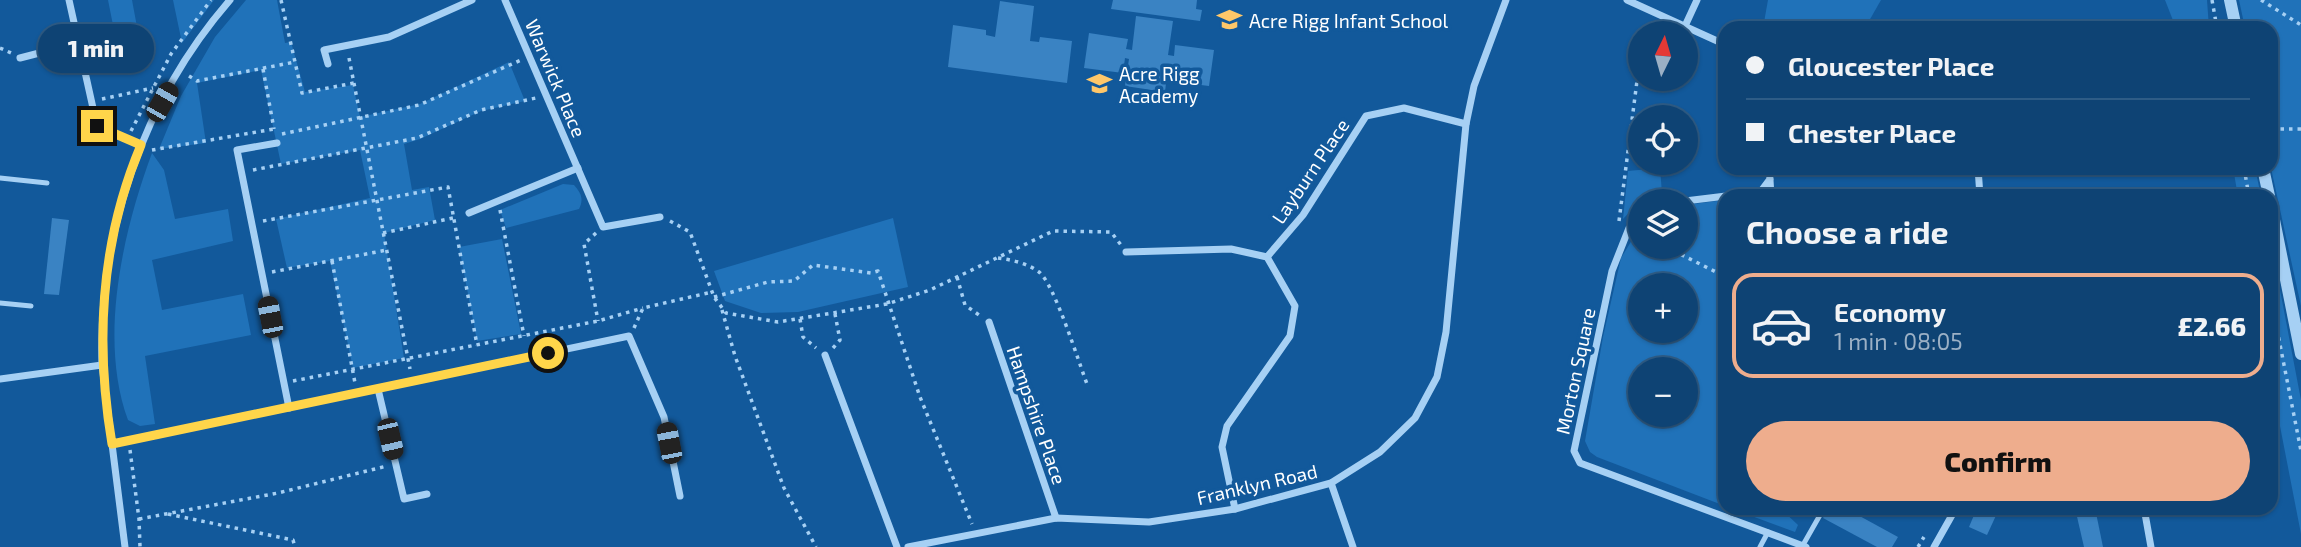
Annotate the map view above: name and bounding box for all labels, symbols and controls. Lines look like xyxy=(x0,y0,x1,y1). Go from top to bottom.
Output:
school or university icon: Acre Rigg Infant School xyxy=(1215,6,1243,34)
place label: Acre Rigg Infant School xyxy=(1249,9,1449,32)
street label: Warwick Place xyxy=(521,16,591,140)
north arrow xyxy=(1628,21,1698,91)
map controls xyxy=(1628,21,1698,427)
callout: 1 min xyxy=(39,24,155,74)
text: 1 min xyxy=(68,34,124,62)
text: Gloucester Place xyxy=(1788,50,1994,81)
place label: Acre Rigg Academy xyxy=(1119,62,1200,107)
school or university icon: Acre Rigg Academy xyxy=(1085,70,1113,98)
car xyxy=(143,79,182,125)
button: locate xyxy=(1628,105,1698,175)
route end xyxy=(81,110,113,142)
street label: Layburn Place xyxy=(1267,114,1353,228)
text: Chester Place xyxy=(1788,117,1956,148)
button: layers xyxy=(1628,189,1698,259)
text: Choose a ride xyxy=(1746,212,1949,250)
button: + xyxy=(1628,273,1698,343)
car xyxy=(256,294,285,340)
icon: car xyxy=(1750,294,1813,357)
text: Economy xyxy=(1834,296,1946,327)
street label: Morton Square xyxy=(1550,306,1600,436)
text: £2.66 xyxy=(2177,310,2246,341)
text: 1 min · 08:05 xyxy=(1834,327,1963,355)
route start xyxy=(532,337,564,369)
street label: Hampshire Place xyxy=(1003,343,1071,487)
button: − xyxy=(1628,357,1698,427)
car xyxy=(376,416,405,462)
car xyxy=(655,420,684,466)
button: Confirm xyxy=(1746,421,2250,501)
street label: Franklyn Road xyxy=(1194,459,1320,509)

